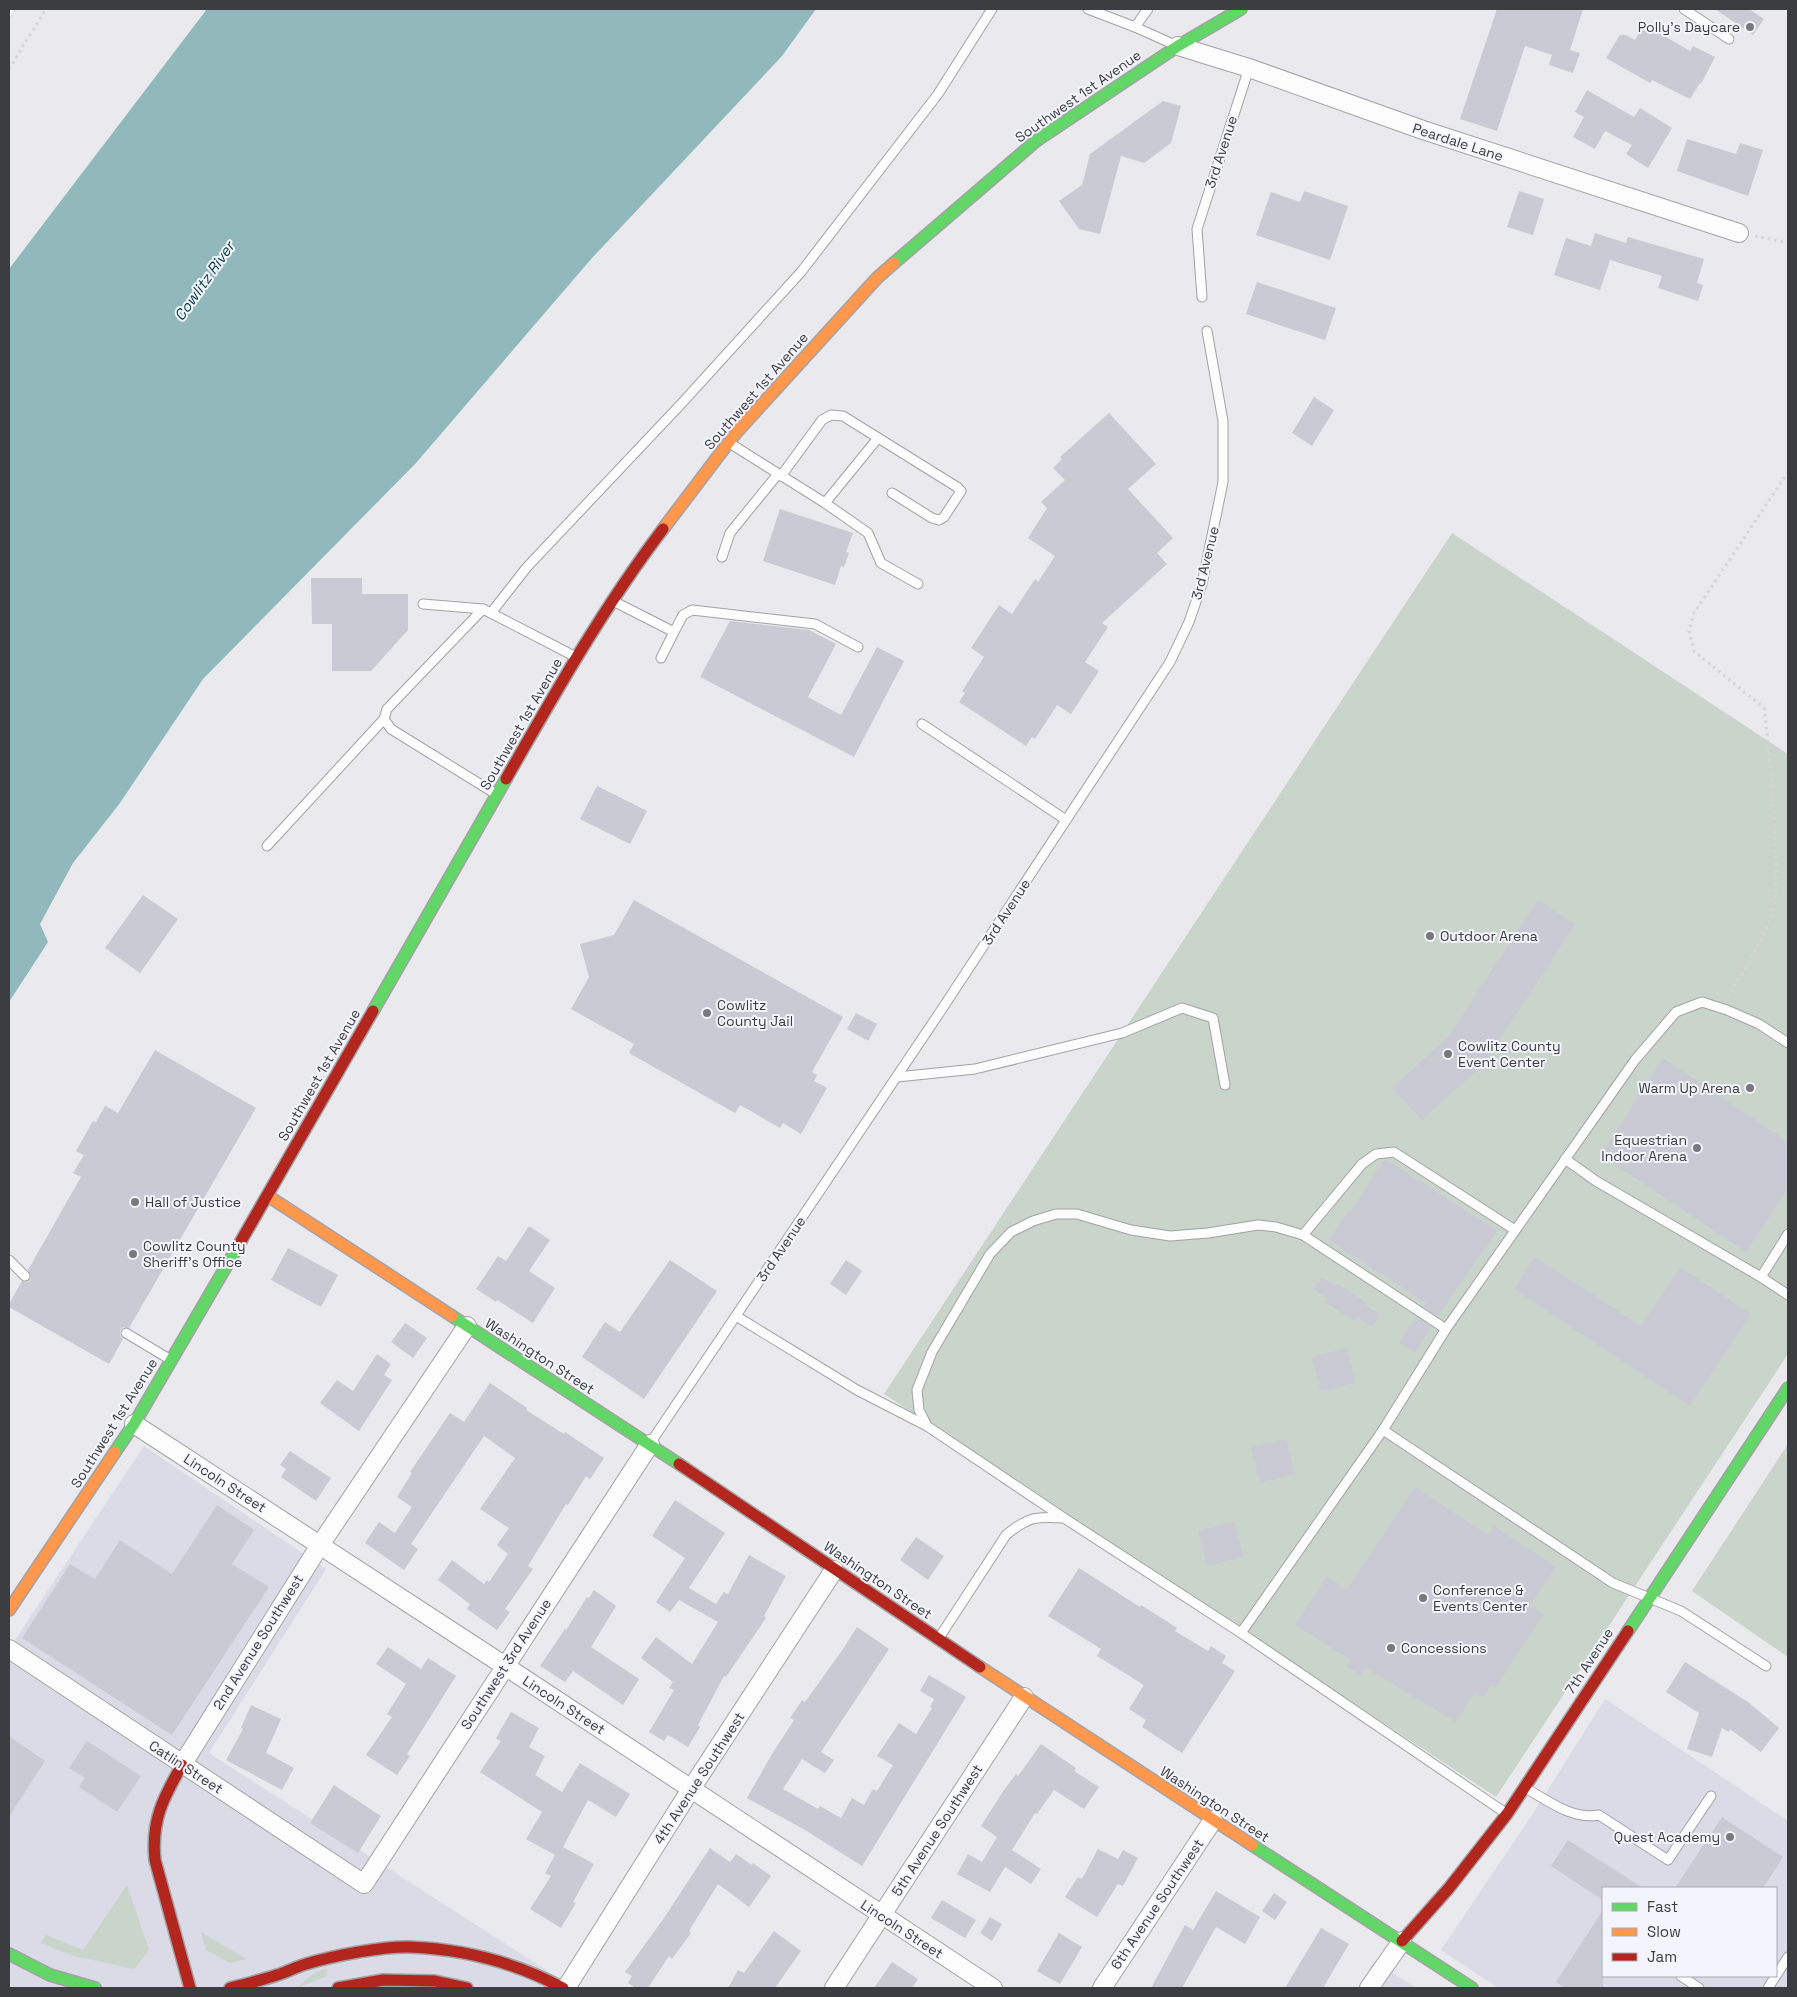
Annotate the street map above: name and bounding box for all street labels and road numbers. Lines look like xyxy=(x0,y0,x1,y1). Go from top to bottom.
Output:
street label: Southwest 1st Avenue xyxy=(1012,46,1144,146)
street label: 3rd Avenue xyxy=(1201,113,1241,191)
street label: Peardale Lane xyxy=(1410,119,1506,165)
street label: Southwest 1st Avenue xyxy=(700,329,812,453)
street label: 3rd Avenue xyxy=(1187,524,1223,602)
street label: Southwest 1st Avenue xyxy=(476,655,566,793)
street label: 3rd Avenue xyxy=(978,875,1034,949)
street label: Southwest 1st Avenue xyxy=(274,1006,364,1144)
street label: 3rd Avenue xyxy=(752,1213,810,1285)
street label: Washington Street xyxy=(482,1314,598,1398)
street label: Southwest 1st Avenue xyxy=(67,1355,161,1491)
street label: Lincoln Street xyxy=(180,1450,270,1516)
street label: Washington Street xyxy=(820,1537,936,1623)
street label: 2nd Avenue Southwest xyxy=(209,1571,307,1713)
street label: Southwest 3rd Avenue xyxy=(457,1595,555,1733)
street label: 7th Avenue xyxy=(1561,1624,1617,1698)
street label: Lincoln Street xyxy=(519,1672,609,1738)
street label: 4th Avenue Southwest xyxy=(650,1709,748,1847)
street label: Catlin Street xyxy=(146,1736,226,1798)
street label: 5th Avenue Southwest xyxy=(888,1761,986,1899)
street label: Washington Street xyxy=(1157,1762,1273,1846)
street label: 6th Avenue Southwest xyxy=(1107,1835,1207,1973)
street label: Lincoln Street xyxy=(857,1896,947,1962)

